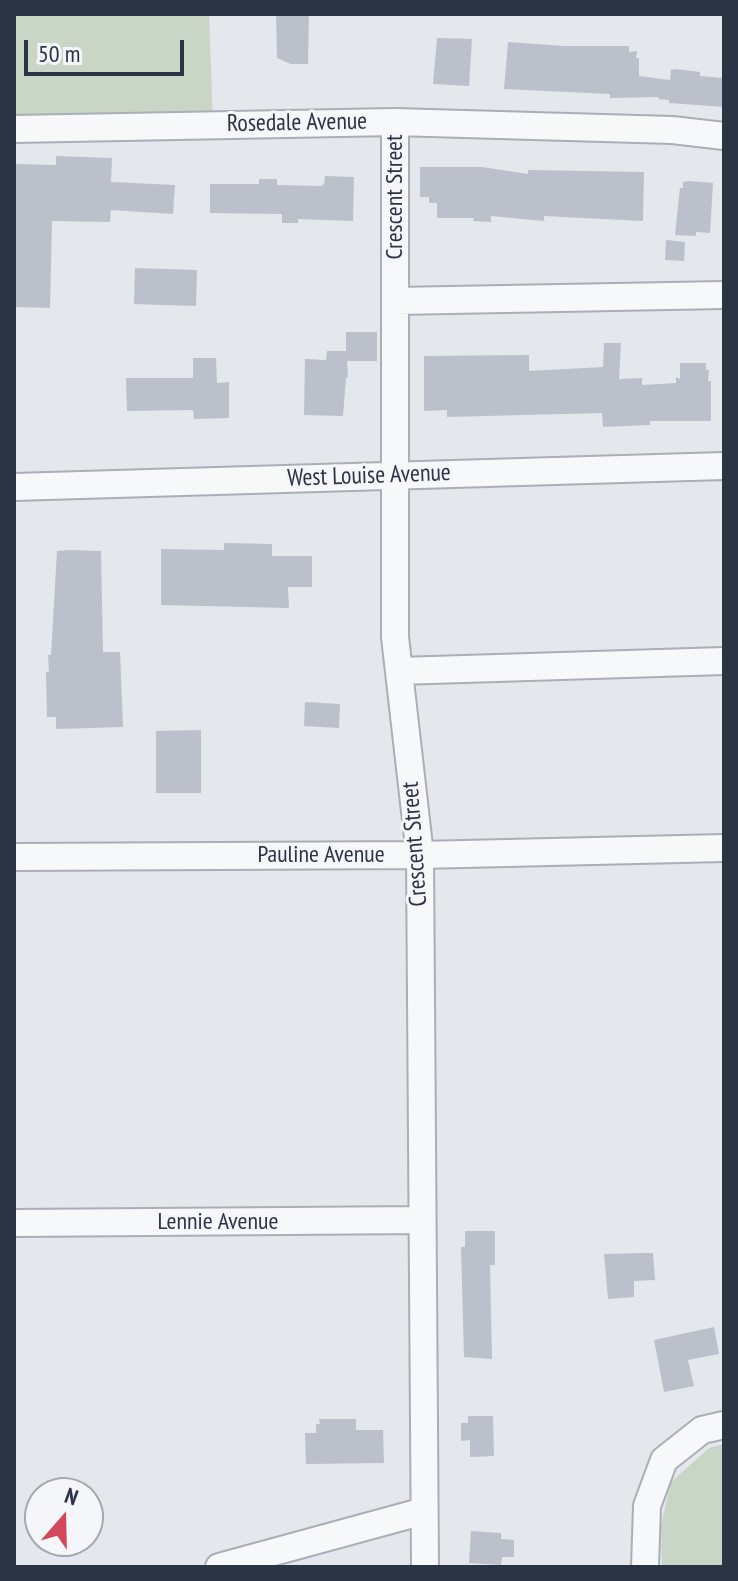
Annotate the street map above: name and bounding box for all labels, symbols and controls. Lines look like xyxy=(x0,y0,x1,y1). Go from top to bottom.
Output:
scale bar xyxy=(28,24,188,74)
text: 50 m xyxy=(38,38,80,69)
street label: Rosedale Avenue xyxy=(227,107,367,139)
street label: Crescent Street xyxy=(381,134,409,260)
street label: West Louise Avenue xyxy=(287,459,451,493)
street label: Crescent Street xyxy=(396,781,434,907)
street label: Pauline Avenue xyxy=(257,841,385,869)
street label: Lennie Avenue xyxy=(158,1208,278,1236)
north arrow xyxy=(24,1477,104,1557)
text: N xyxy=(61,1481,82,1512)

